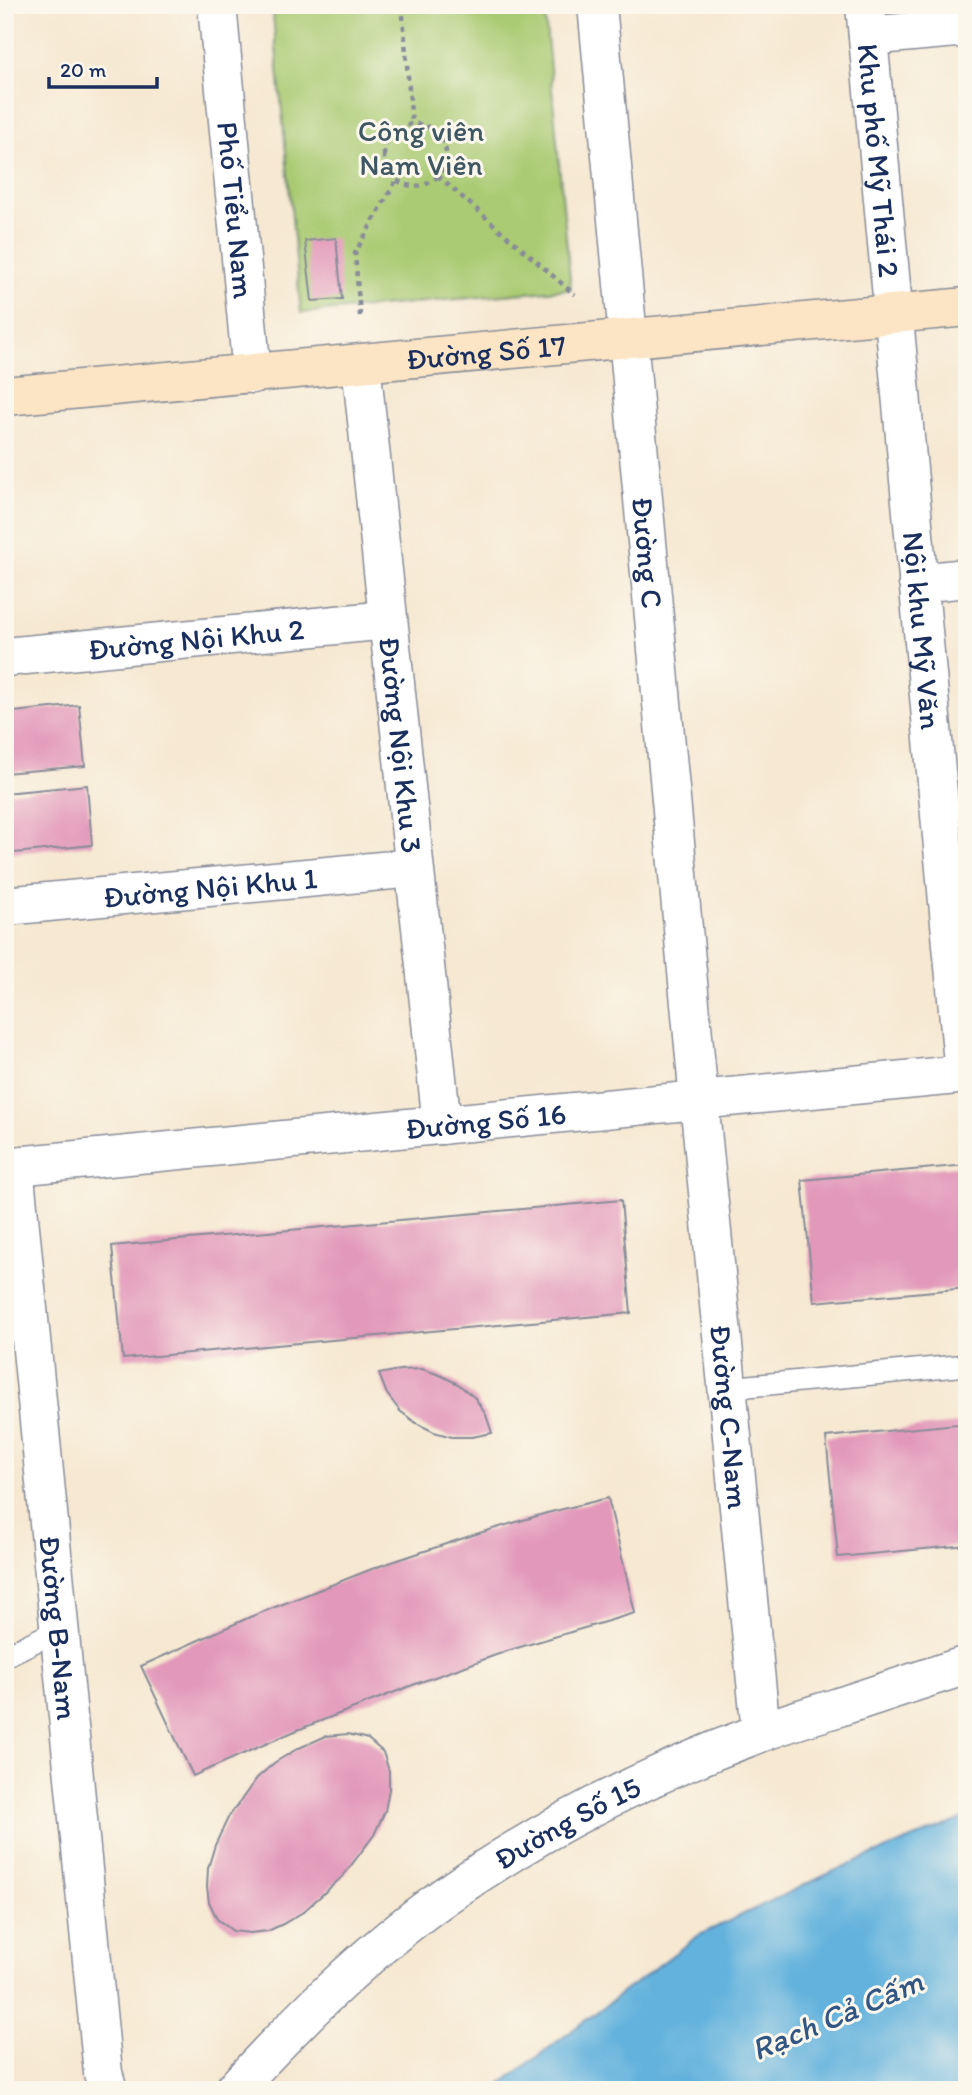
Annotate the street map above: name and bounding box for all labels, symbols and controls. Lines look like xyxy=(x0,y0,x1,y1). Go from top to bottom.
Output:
street label: Khu phố Mỹ Thái 2 xyxy=(850,42,909,279)
scale bar xyxy=(49,46,158,90)
text: 20 m xyxy=(60,57,107,82)
park label: Công viên Nam Viên xyxy=(358,112,484,183)
street label: Phố Tiểu Nam xyxy=(210,120,263,300)
street label: Đường Số 17 xyxy=(404,326,568,377)
street label: Đường C xyxy=(624,495,672,610)
street label: Nội khu Mỹ Văn xyxy=(895,530,951,731)
street label: Đường Nội Khu 2 xyxy=(86,610,306,667)
street label: Đường Nội Khu 3 xyxy=(372,635,431,855)
street label: Đường Nội Khu 1 xyxy=(101,859,319,915)
street label: Đường Số 16 xyxy=(404,1094,568,1147)
street label: Đường C-Nam xyxy=(703,1323,758,1511)
street label: Đường B-Nam xyxy=(32,1534,87,1722)
street label: Đường Số 15 xyxy=(487,1768,646,1877)
water label: Rạch Cả Cấm xyxy=(745,1962,929,2068)

